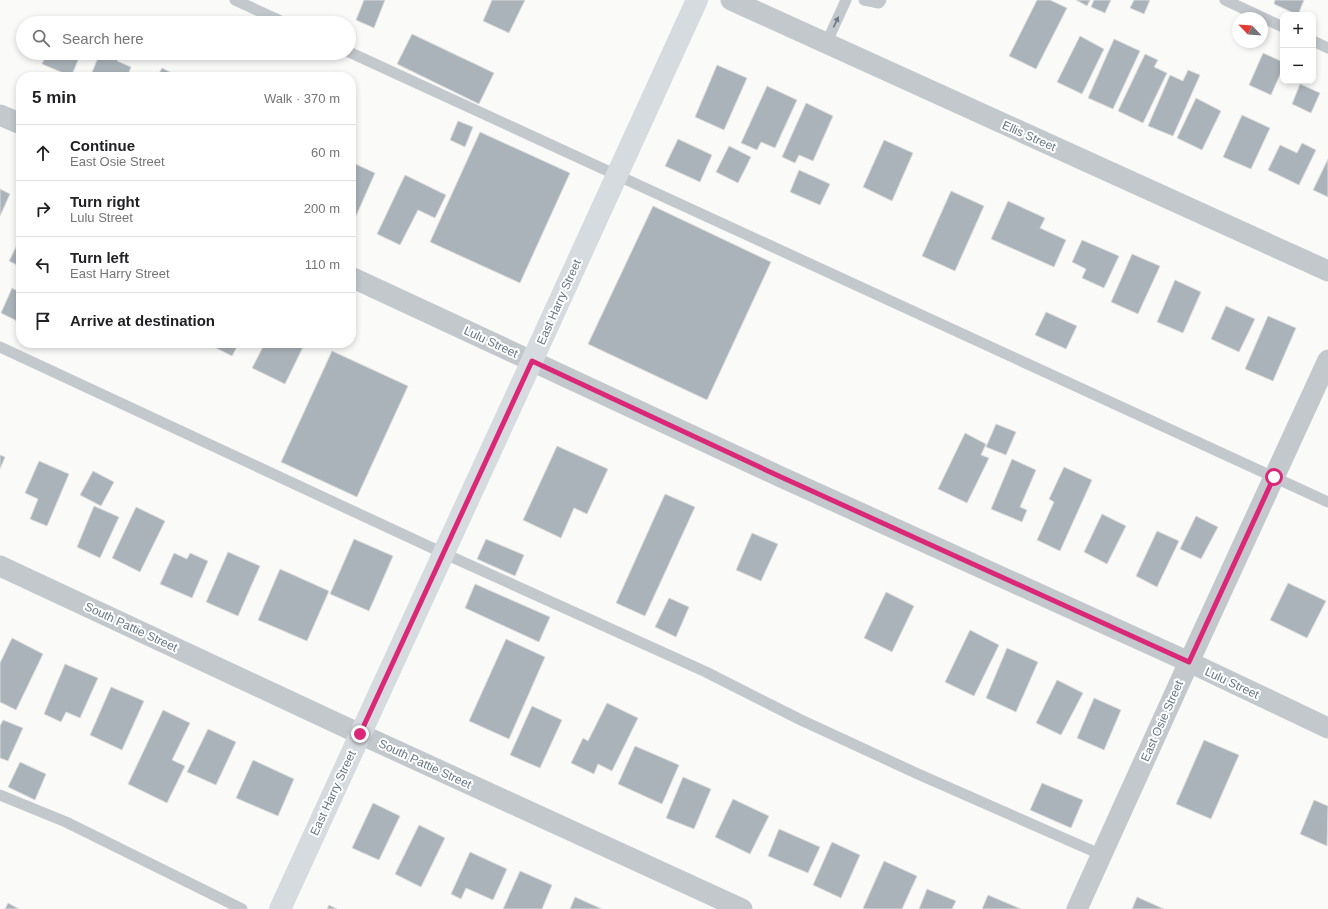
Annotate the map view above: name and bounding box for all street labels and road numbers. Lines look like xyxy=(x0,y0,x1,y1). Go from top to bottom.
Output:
street label: Ellis Street xyxy=(1000,118,1059,154)
street label: East Harry Street xyxy=(534,257,584,347)
street label: Lulu Street xyxy=(462,323,521,361)
street label: South Pattie Street xyxy=(82,599,180,655)
street label: Lulu Street xyxy=(1203,664,1262,702)
street label: East Osie Street xyxy=(1138,678,1186,764)
street label: South Pattie Street xyxy=(376,736,474,792)
street label: East Harry Street xyxy=(307,748,359,838)

